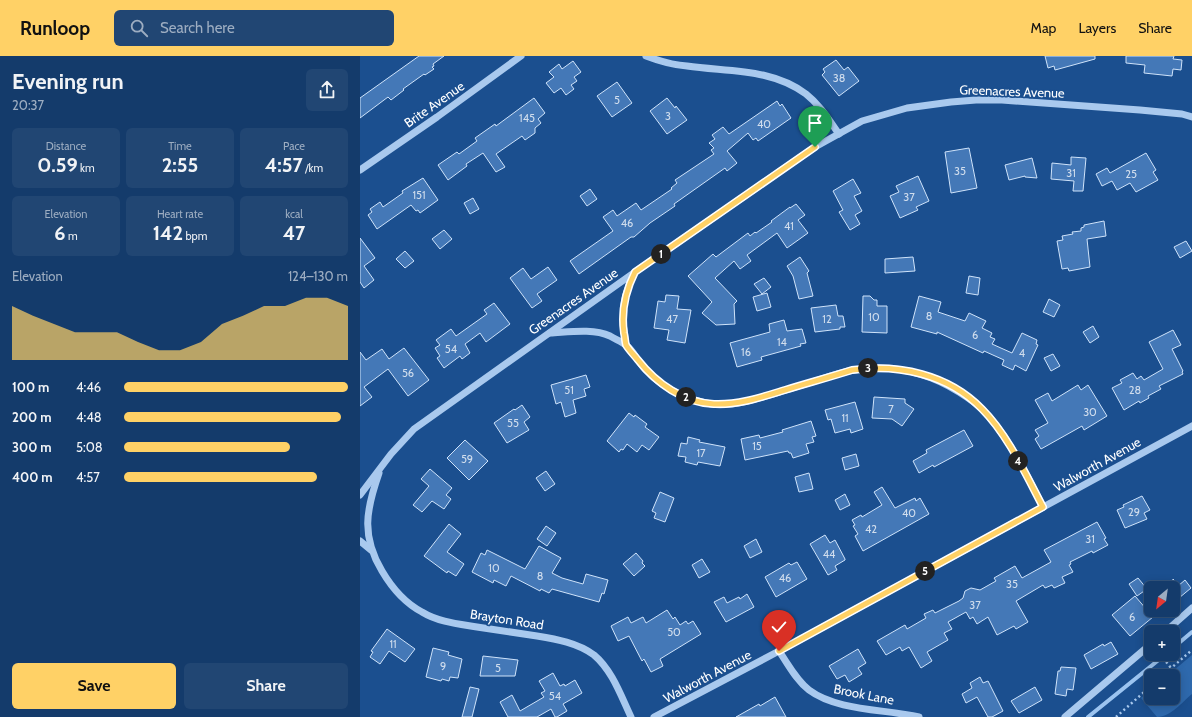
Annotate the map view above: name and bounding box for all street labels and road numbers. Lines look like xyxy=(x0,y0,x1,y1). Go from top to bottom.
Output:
street label: Brite Avenue xyxy=(401,77,467,131)
street label: Greenacres Avenue xyxy=(959,81,1065,101)
street label: Greenacres Avenue xyxy=(525,264,621,338)
street label: Walworth Avenue xyxy=(1051,433,1144,495)
street label: Brayton Road xyxy=(469,605,545,633)
street label: Walworth Avenue xyxy=(660,646,754,706)
street label: Brook Lane xyxy=(832,680,896,708)

